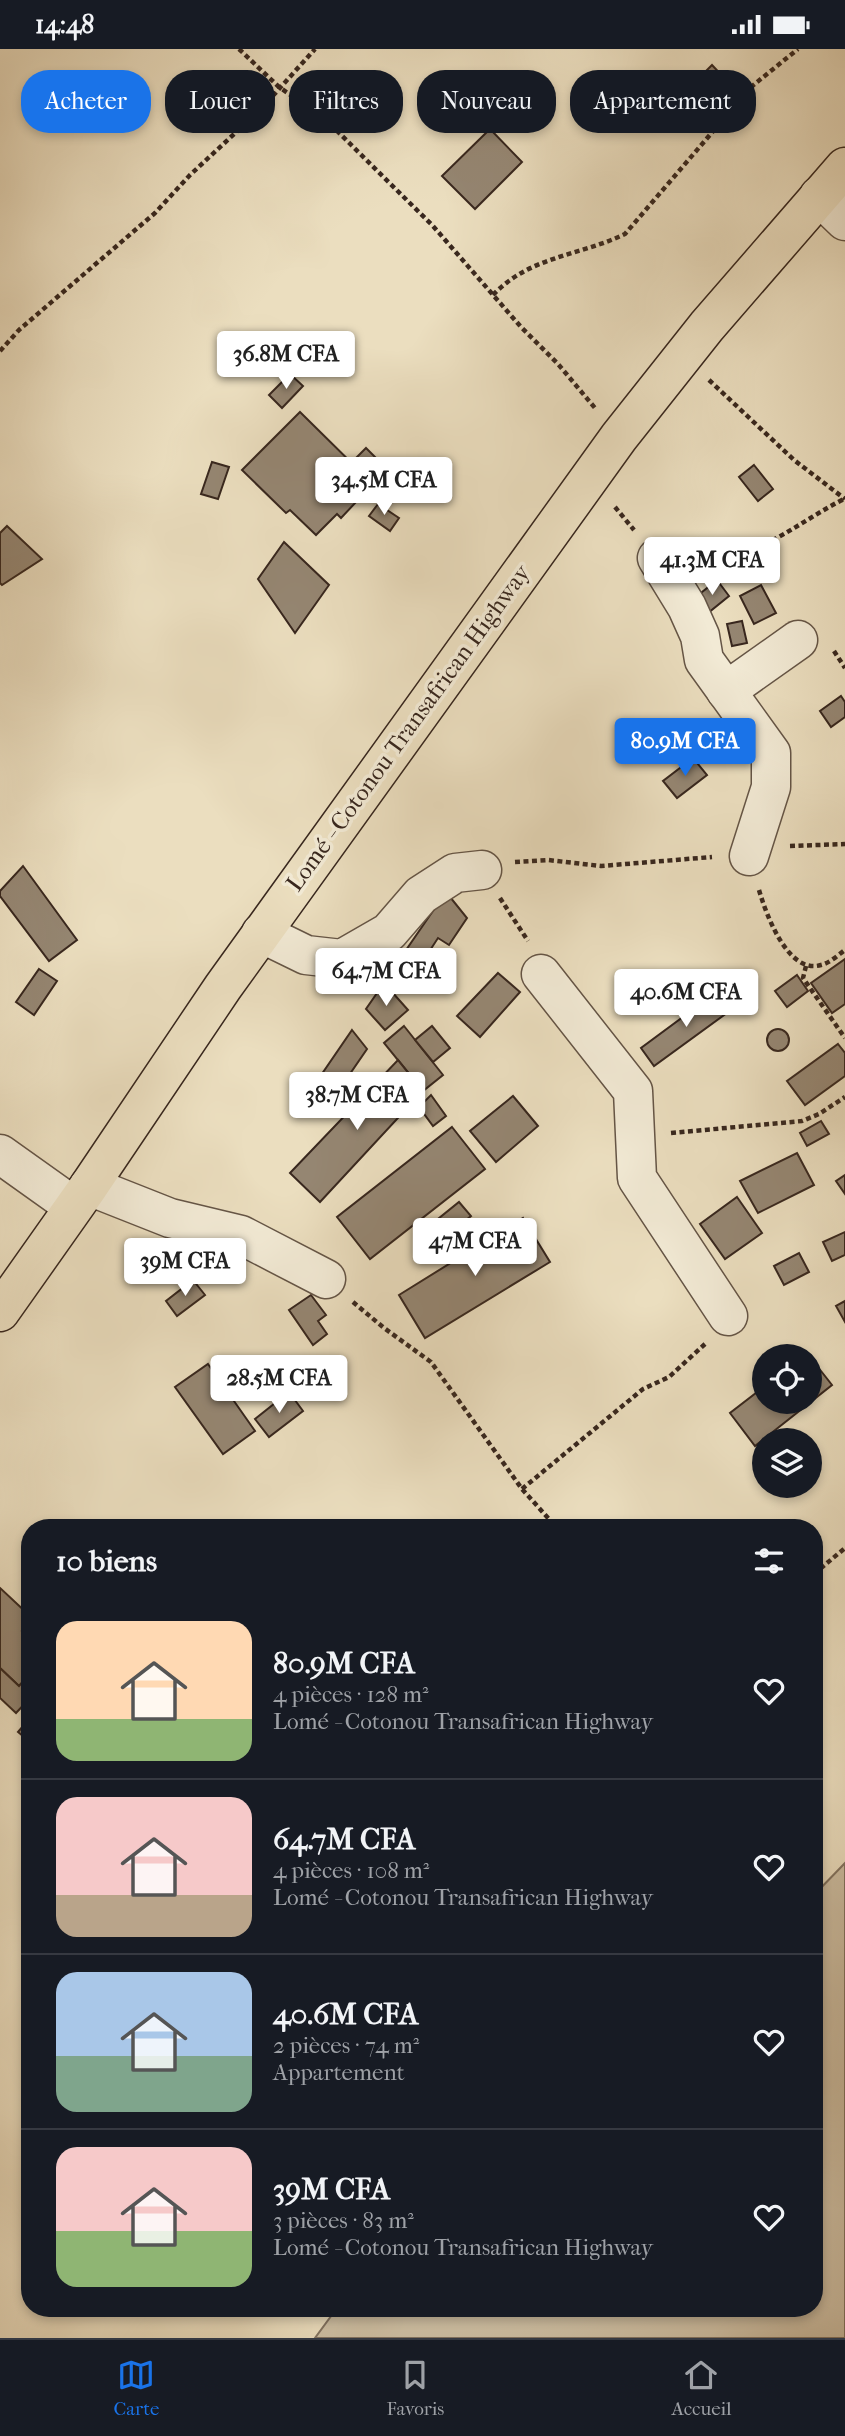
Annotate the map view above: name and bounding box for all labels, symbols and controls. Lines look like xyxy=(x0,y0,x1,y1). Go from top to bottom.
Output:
text: 14:48 xyxy=(35,9,94,40)
chip: Acheter xyxy=(21,70,151,133)
chip: Louer xyxy=(165,70,275,133)
chip: Filtres xyxy=(289,70,403,133)
chip: Nouveau xyxy=(417,70,556,133)
chip: Appartement xyxy=(570,70,756,133)
pin: 36.8M CFA xyxy=(206,331,366,391)
text: 36.8M CFA xyxy=(233,340,339,367)
pin: 34.5M CFA xyxy=(304,457,464,517)
text: 34.5M CFA xyxy=(331,466,437,493)
pin: 41.3M CFA xyxy=(632,538,792,597)
text: 41.3M CFA xyxy=(660,546,764,573)
street label: Lomé - Cotonou Transafrican Highway xyxy=(280,558,537,897)
pin: 80.9M CFA xyxy=(605,719,765,778)
text: 80.9M CFA xyxy=(631,727,739,754)
pin: 64.7M CFA xyxy=(306,949,466,1008)
text: 64.7M CFA xyxy=(331,957,441,984)
pin: 40.6M CFA xyxy=(606,969,766,1029)
text: 40.6M CFA xyxy=(630,978,742,1005)
pin: 38.7M CFA xyxy=(277,1073,437,1132)
text: 38.7M CFA xyxy=(305,1081,409,1108)
pin: 47M CFA xyxy=(410,1219,540,1278)
text: 47M CFA xyxy=(429,1227,521,1254)
pin: 39M CFA xyxy=(120,1239,250,1298)
text: 39M CFA xyxy=(140,1247,230,1274)
map controls xyxy=(752,1344,822,1498)
button: locate xyxy=(752,1344,822,1414)
pin: 28.5M CFA xyxy=(199,1355,359,1415)
text: 28.5M CFA xyxy=(226,1364,332,1391)
button: layers xyxy=(752,1428,822,1498)
icon: filters xyxy=(750,1542,788,1580)
text: 10 biens xyxy=(56,1544,157,1579)
text: 80.9M CFA xyxy=(273,1646,415,1681)
icon: home xyxy=(112,1649,196,1733)
icon: heart xyxy=(750,1672,788,1710)
text: 4 pièces · 128 m² xyxy=(273,1681,429,1708)
text: Lomé - Cotonou Transafrican Highway xyxy=(273,1708,653,1735)
text: 64.7M CFA xyxy=(273,1822,415,1857)
icon: home xyxy=(112,1825,196,1909)
icon: heart xyxy=(750,1848,788,1886)
text: 4 pièces · 108 m² xyxy=(273,1857,429,1884)
text: Lomé - Cotonou Transafrican Highway xyxy=(273,1884,653,1911)
text: 40.6M CFA xyxy=(273,1997,418,2032)
icon: home xyxy=(112,2000,196,2084)
icon: heart xyxy=(750,2023,788,2061)
text: 2 pièces · 74 m² xyxy=(273,2032,419,2059)
text: Appartement xyxy=(273,2059,405,2086)
text: 39M CFA xyxy=(273,2172,390,2207)
icon: home xyxy=(112,2175,196,2259)
icon: heart xyxy=(750,2198,788,2236)
text: 3 pièces · 83 m² xyxy=(273,2207,414,2234)
text: Lomé - Cotonou Transafrican Highway xyxy=(273,2234,653,2261)
tab: Carte xyxy=(114,2356,159,2420)
tab: Favoris xyxy=(387,2356,444,2420)
tab: Accueil xyxy=(671,2356,731,2420)

